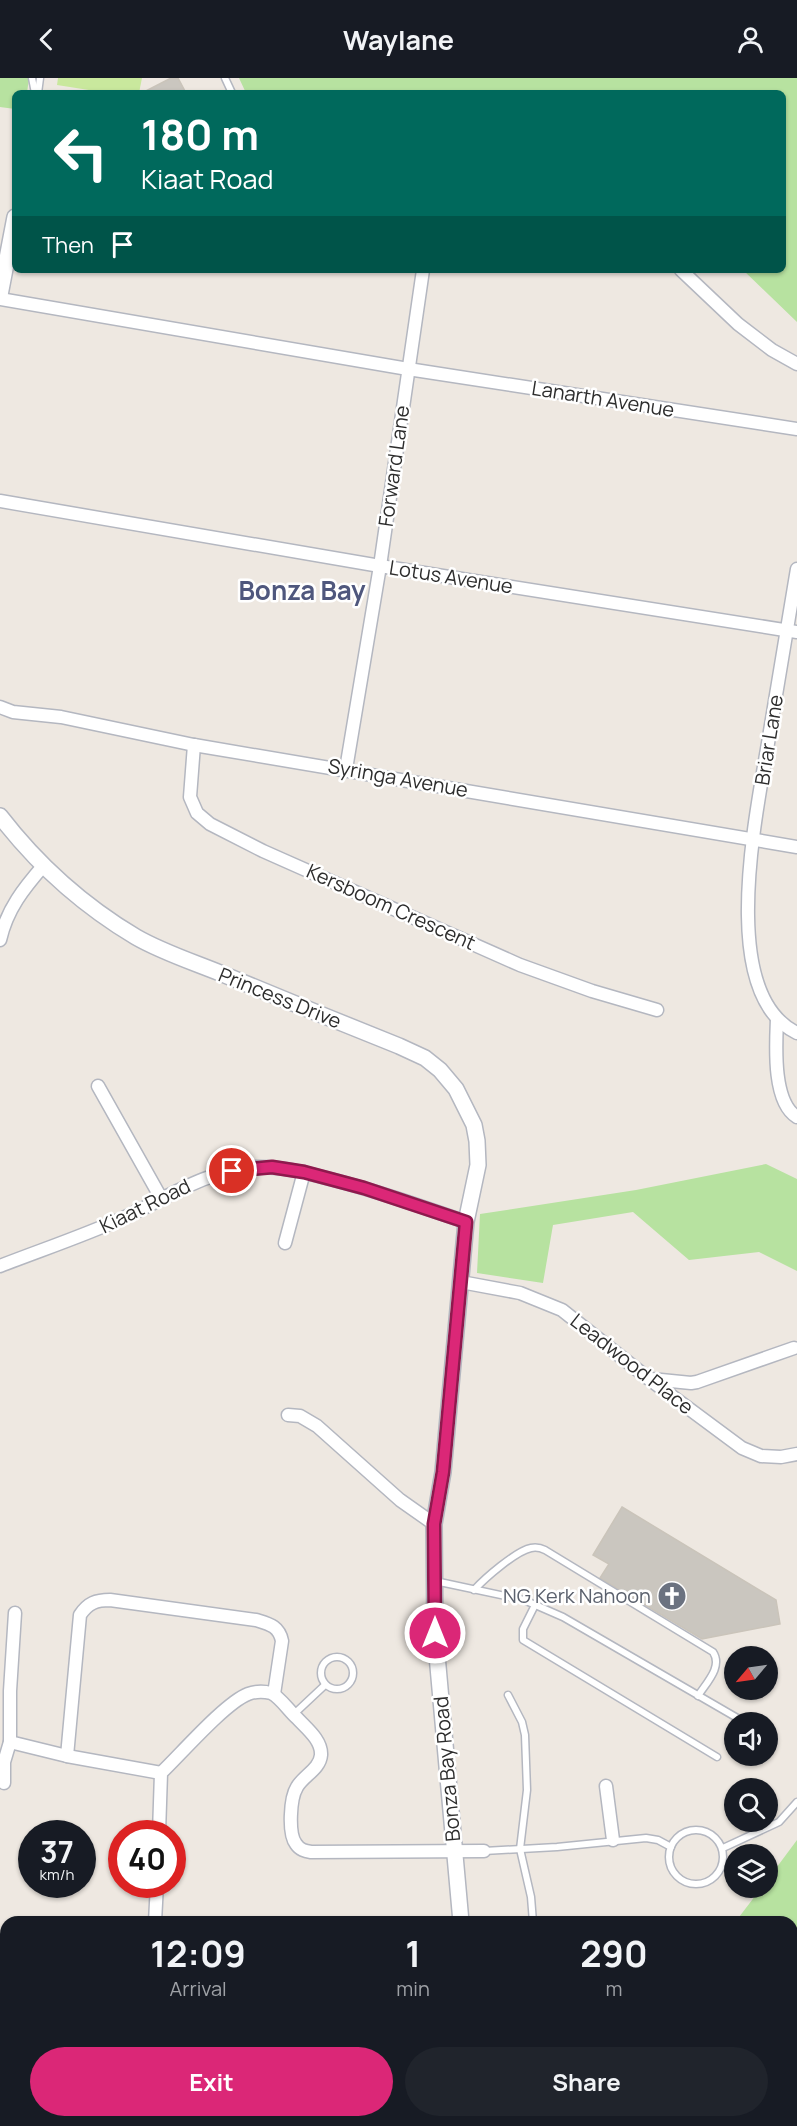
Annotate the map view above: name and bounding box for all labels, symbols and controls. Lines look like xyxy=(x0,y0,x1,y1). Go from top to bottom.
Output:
text: Waylane xyxy=(343,21,454,58)
icon: back xyxy=(30,23,63,56)
icon: person xyxy=(734,23,767,56)
text: 180 m xyxy=(141,105,259,163)
icon: left xyxy=(42,114,120,192)
text: Kiaat Road xyxy=(141,160,274,197)
icon: arrive xyxy=(106,228,139,261)
text: Then xyxy=(42,230,94,260)
street label: Lanarth Avenue xyxy=(530,374,676,423)
street label: Forward Lane xyxy=(372,403,415,528)
street label: Lotus Avenue xyxy=(387,553,515,600)
district label: Bonza Bay xyxy=(238,572,366,608)
street label: Briar Lane xyxy=(748,693,789,787)
street label: Syringa Avenue xyxy=(326,752,470,803)
street label: Kersboom Crescent xyxy=(303,857,480,956)
street label: Princess Drive xyxy=(215,961,346,1034)
pin xyxy=(206,1145,257,1196)
icon: arrive xyxy=(215,1154,248,1187)
street label: Kiaat Road xyxy=(95,1172,195,1239)
street label: Leadwood Place xyxy=(565,1307,700,1420)
church icon: NG Kerk Nahoon xyxy=(656,1580,688,1612)
place label: NG Kerk Nahoon xyxy=(503,1582,651,1609)
position arrow xyxy=(403,1601,467,1665)
north arrow xyxy=(724,1646,778,1700)
map controls xyxy=(724,1646,778,1898)
street label: Bonza Bay Road xyxy=(427,1695,466,1843)
button: sound xyxy=(724,1712,778,1766)
button: search xyxy=(724,1778,778,1832)
speed limit sign: 40 xyxy=(108,1820,186,1898)
text: 37 xyxy=(40,1831,74,1872)
button: layers xyxy=(724,1844,778,1898)
text: km/h xyxy=(40,1864,74,1885)
text: 12:09 xyxy=(150,1929,246,1978)
text: 1 xyxy=(405,1929,421,1978)
text: 290 xyxy=(580,1929,648,1978)
text: Arrival xyxy=(170,1975,227,2002)
text: min xyxy=(396,1975,430,2002)
text: m xyxy=(605,1975,622,2002)
button: Exit xyxy=(30,2047,393,2116)
button: Share xyxy=(405,2047,768,2116)

